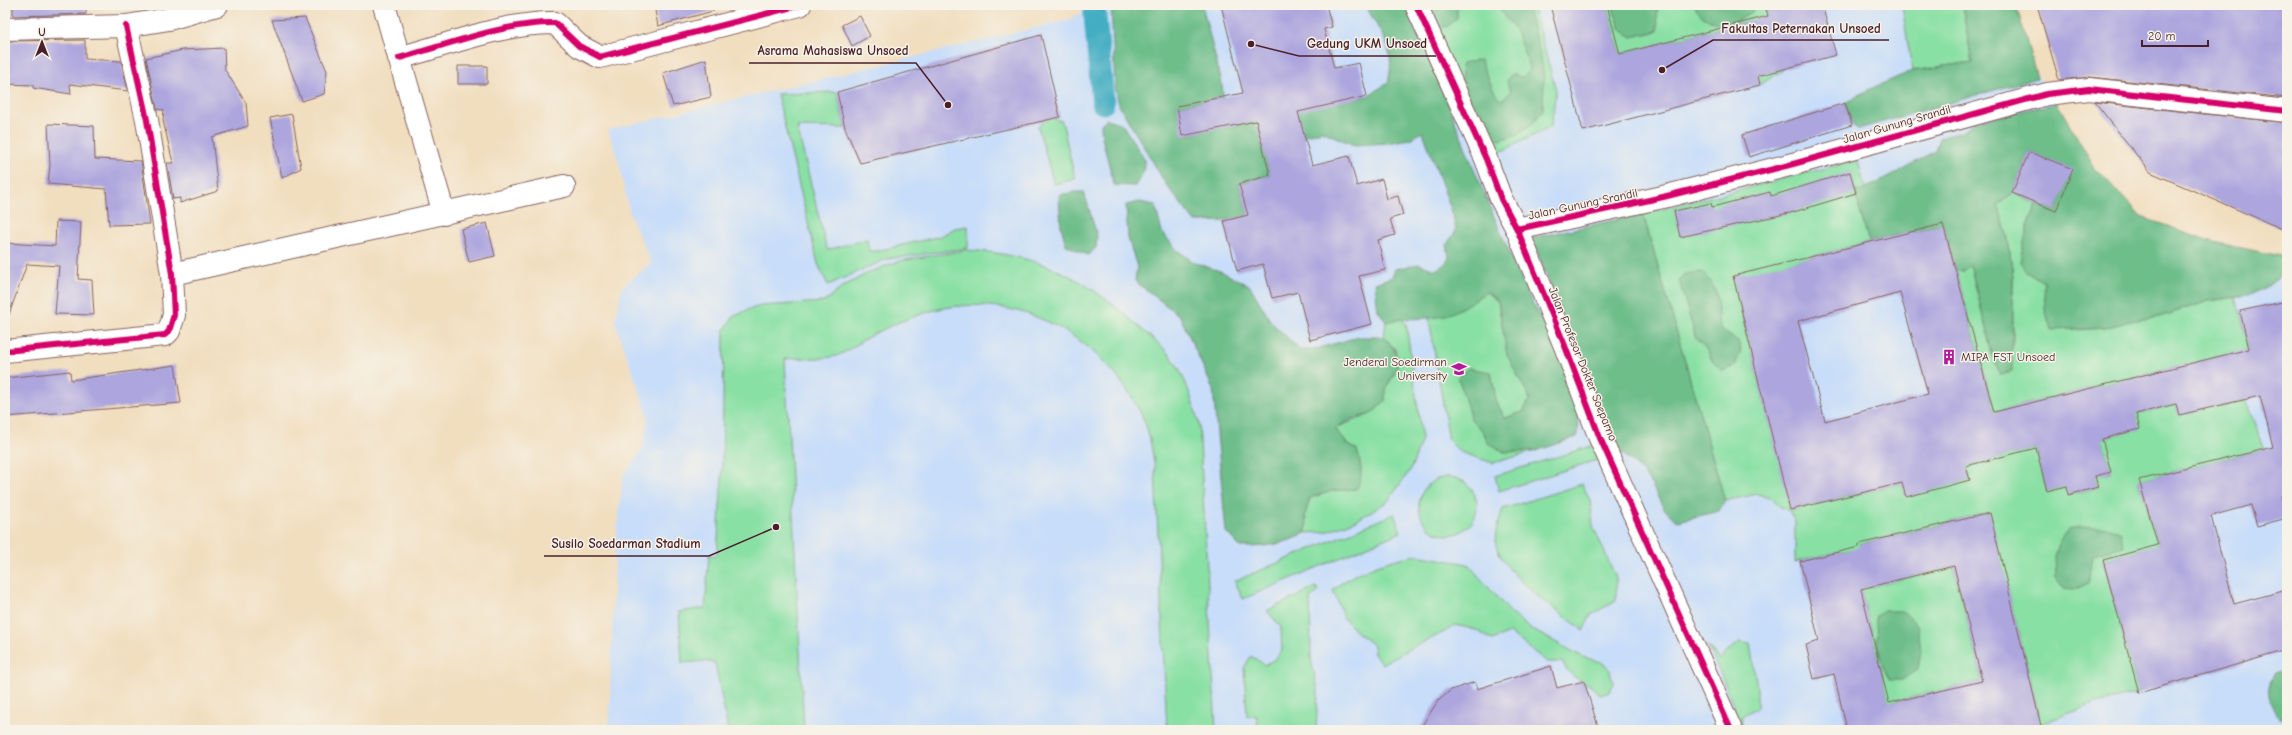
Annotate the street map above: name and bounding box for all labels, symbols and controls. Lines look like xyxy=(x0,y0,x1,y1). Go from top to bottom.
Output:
callout: Fakultas Peternakan Unsoed xyxy=(1713,15,1889,40)
text: Fakultas Peternakan Unsoed xyxy=(1721,21,1881,36)
north arrow xyxy=(22,22,62,62)
scale bar xyxy=(2142,22,2208,48)
text: U xyxy=(38,26,46,39)
text: 20 m xyxy=(2148,29,2176,43)
callout: Gedung UKM Unsoed xyxy=(1299,31,1436,56)
text: Gedung UKM Unsoed xyxy=(1307,36,1427,51)
callout: Asrama Mahasiswa Unsoed xyxy=(749,38,916,63)
text: Asrama Mahasiswa Unsoed xyxy=(758,43,908,58)
street label: Jalan Gunung Srandil xyxy=(1842,102,1952,146)
street label: Jalan Gunung Srandil xyxy=(1527,186,1639,222)
street label: Jalan Profesor Dokter Soeparno xyxy=(1546,285,1620,443)
building icon: MIPA FST Unsoed xyxy=(1940,348,1958,366)
place label: MIPA FST Unsoed xyxy=(1961,350,2055,364)
place label: Jenderal Soedirman University xyxy=(1344,355,1448,383)
school or university icon: Jenderal Soedirman University xyxy=(1450,360,1468,378)
callout: Susilo Soedarman Stadium xyxy=(544,531,709,556)
text: Susilo Soedarman Stadium xyxy=(551,536,701,551)

